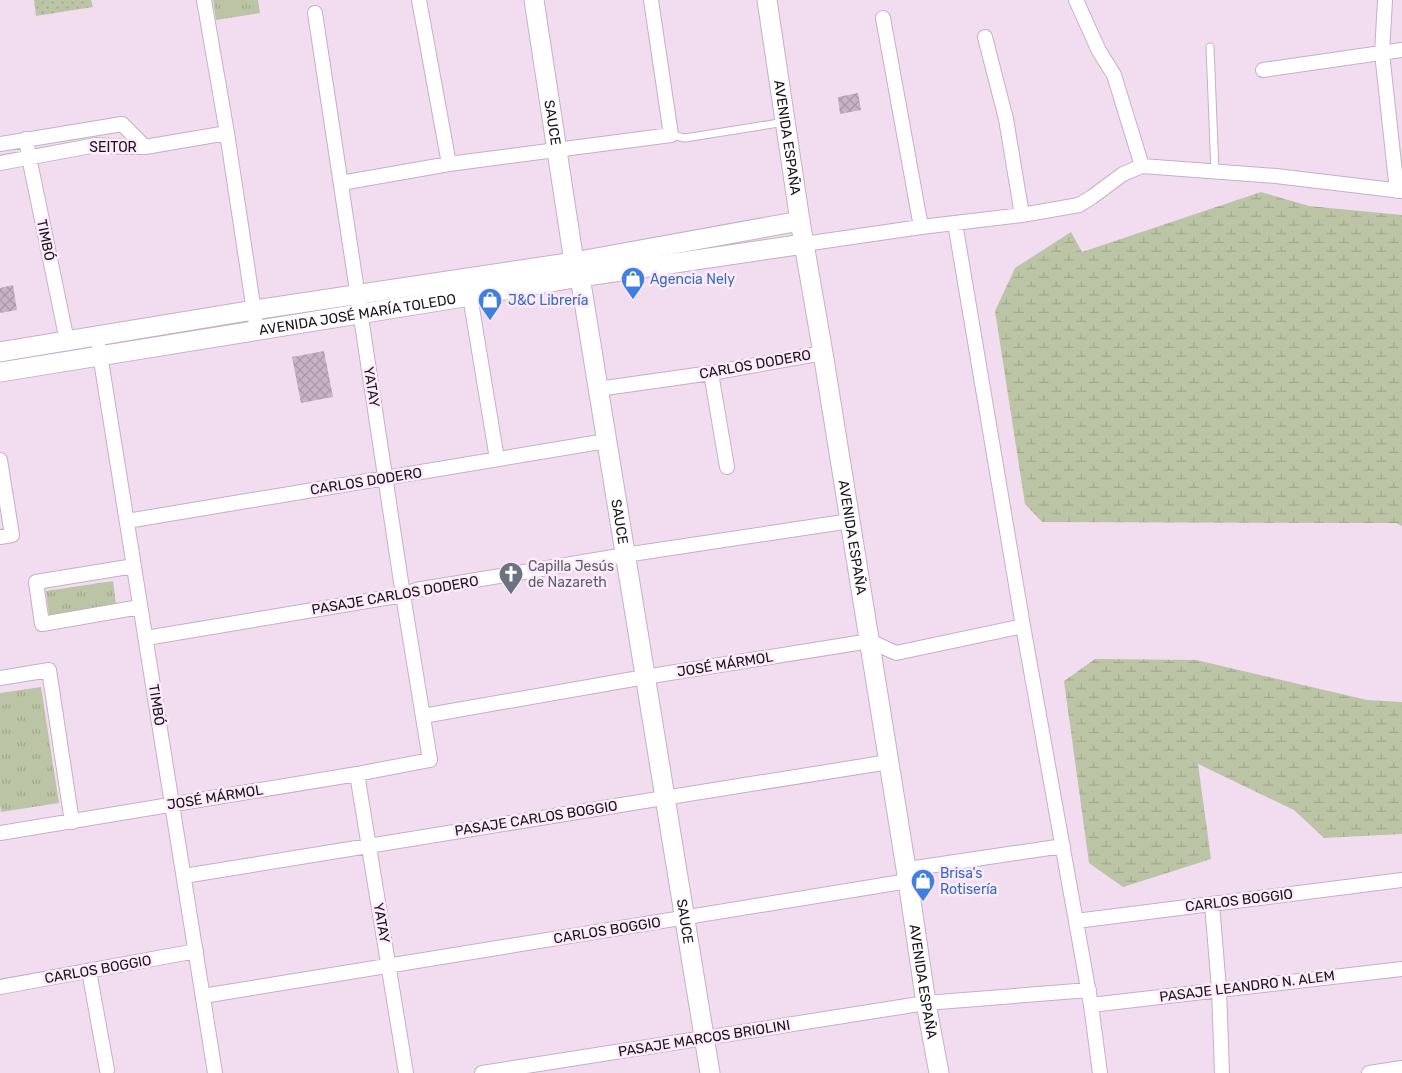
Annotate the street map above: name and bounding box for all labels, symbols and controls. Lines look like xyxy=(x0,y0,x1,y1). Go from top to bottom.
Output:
street label: AVENIDA ESPAÑA xyxy=(770,79,804,197)
street label: SAUCE xyxy=(540,99,564,146)
street label: SEITOR xyxy=(89,139,137,156)
street label: TIMBÓ xyxy=(33,218,59,262)
shop icon: Agencia Nely xyxy=(620,266,646,300)
place label: Agencia Nely xyxy=(650,271,735,288)
shop icon: J&C Librería xyxy=(477,287,503,321)
street label: AVENIDA JOSÉ MARÍA TOLEDO xyxy=(258,290,457,339)
place label: J&C Librería xyxy=(508,292,588,309)
street label: CARLOS DODERO xyxy=(698,346,812,383)
street label: YATAY xyxy=(360,366,383,409)
street label: CARLOS DODERO xyxy=(309,464,423,499)
street label: AVENIDA ESPAÑA xyxy=(835,479,870,596)
street label: SAUCE xyxy=(607,498,631,545)
place label: Capilla Jesús de Nazareth xyxy=(528,558,614,591)
church icon: Capilla Jesús de Nazareth xyxy=(498,561,524,595)
street label: PASAJE CARLOS DODERO xyxy=(310,572,480,619)
street label: JOSÉ MÁRMOL xyxy=(676,647,774,680)
street label: TIMBÓ xyxy=(145,683,169,727)
street label: JOSÉ MÁRMOL xyxy=(166,780,264,813)
street label: PASAJE CARLOS BOGGIO xyxy=(453,797,619,840)
place label: Brisa's Rotisería xyxy=(940,865,997,898)
shop icon: Brisa's Rotisería xyxy=(910,868,936,902)
street label: CARLOS BOGGIO xyxy=(1184,885,1294,916)
street label: SAUCE xyxy=(673,898,697,945)
street label: YATAY xyxy=(370,901,393,945)
street label: CARLOS BOGGIO xyxy=(552,914,662,947)
street label: AVENIDA ESPAÑA xyxy=(905,923,941,1041)
street label: CARLOS BOGGIO xyxy=(43,952,153,987)
street label: PASAJE LEANDRO N. ALEM xyxy=(1158,967,1336,1006)
street label: PASAJE MARCOS BRIOLINI xyxy=(617,1016,791,1060)

